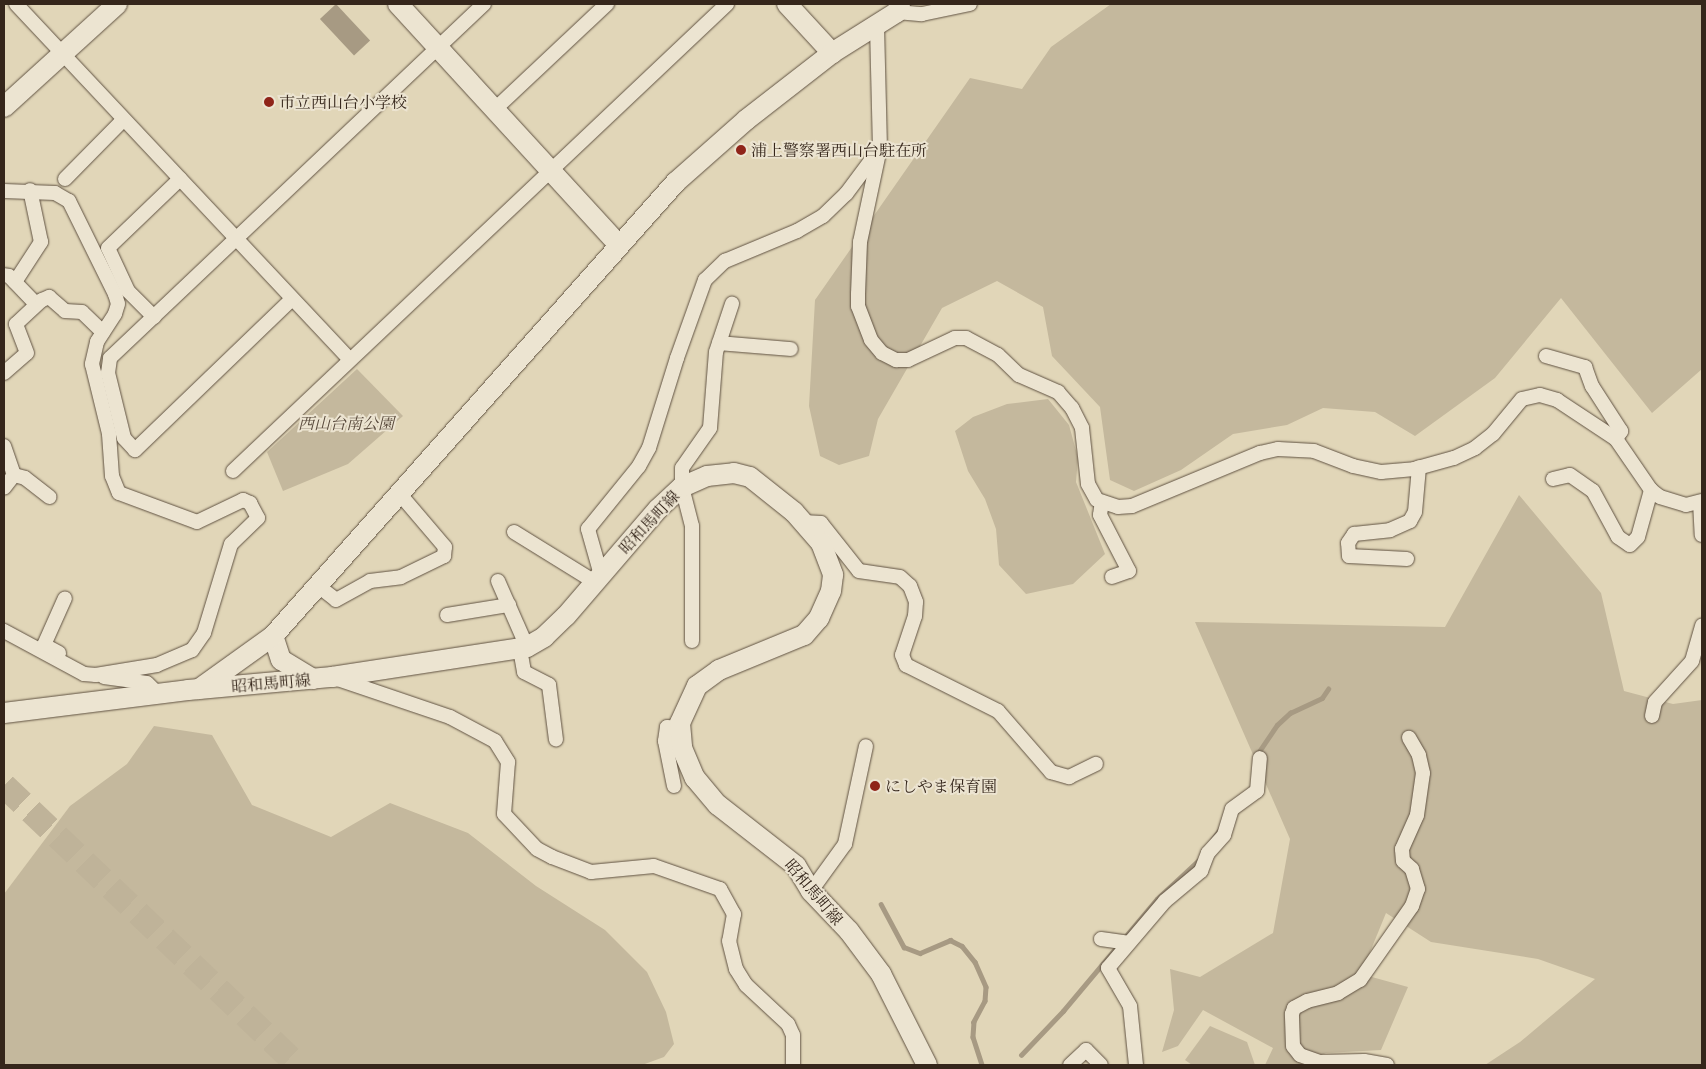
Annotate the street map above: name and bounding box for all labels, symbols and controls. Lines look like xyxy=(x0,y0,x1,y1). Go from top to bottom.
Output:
place label: 市立西山台小学校 xyxy=(279,92,407,112)
marker: 市立西山台小学校 xyxy=(263,96,275,108)
place label: 浦上警察署西山台駐在所 xyxy=(751,140,927,160)
marker: 浦上警察署西山台駐在所 xyxy=(735,144,747,156)
park label: 西山台南公園 xyxy=(298,413,394,433)
street label: 昭和馬町線 xyxy=(615,486,683,558)
street label: 昭和馬町線 xyxy=(230,670,312,696)
place label: にしやま保育園 xyxy=(885,776,997,796)
marker: にしやま保育園 xyxy=(869,780,881,792)
street label: 昭和馬町線 xyxy=(781,855,847,929)

